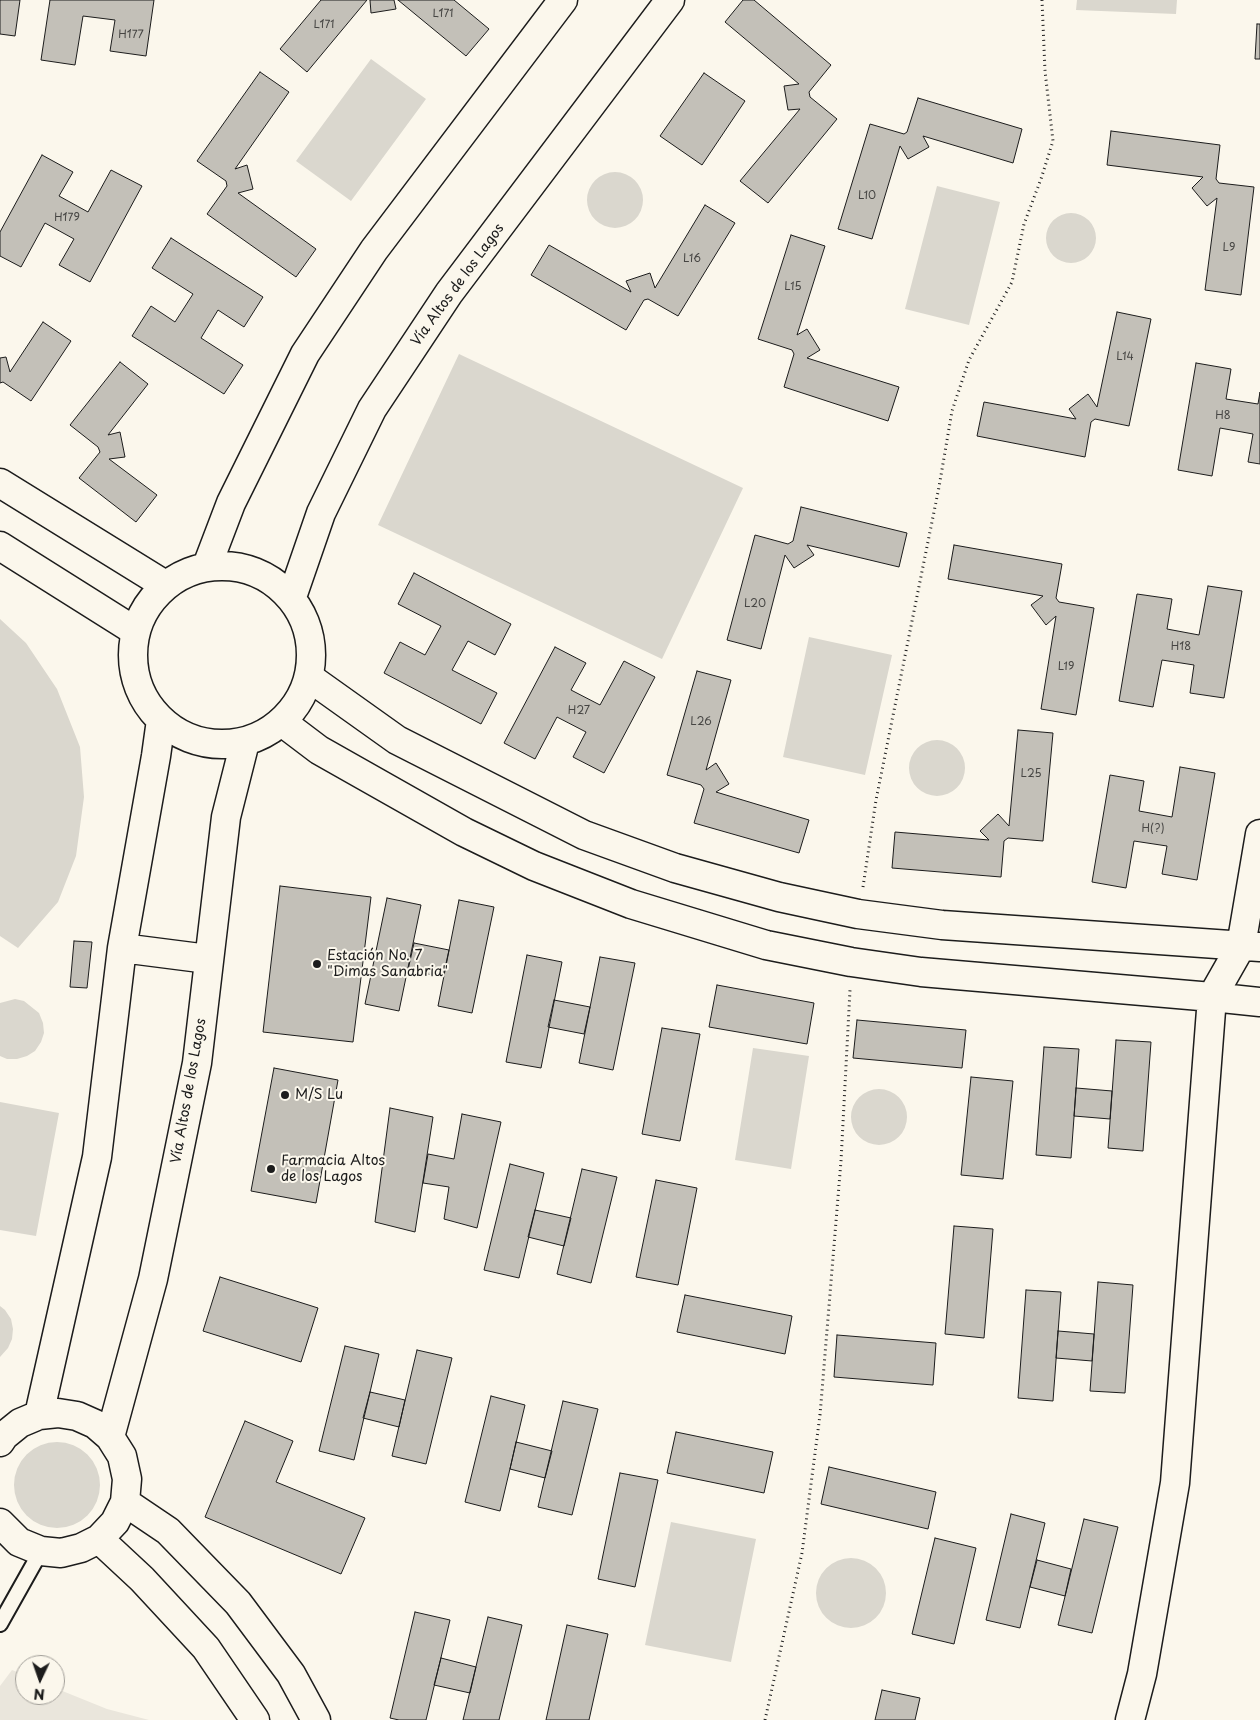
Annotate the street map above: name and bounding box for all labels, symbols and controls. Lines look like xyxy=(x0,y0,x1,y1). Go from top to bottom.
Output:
house number: L171 xyxy=(433,7,453,21)
house number: L171 xyxy=(314,18,334,32)
house number: H177 xyxy=(118,28,144,42)
house number: L10 xyxy=(858,189,876,203)
house number: H179 xyxy=(54,211,80,225)
street label: Vía Altos de los Lagos xyxy=(408,221,508,349)
house number: L9 xyxy=(1223,241,1235,255)
house number: L16 xyxy=(683,252,701,266)
house number: L15 xyxy=(784,280,802,294)
house number: L14 xyxy=(1116,350,1134,364)
house number: H8 xyxy=(1215,409,1231,423)
house number: L20 xyxy=(744,597,766,611)
house number: H18 xyxy=(1171,640,1191,654)
house number: L19 xyxy=(1058,660,1074,674)
house number: H27 xyxy=(568,704,590,718)
house number: L26 xyxy=(690,715,712,729)
house number: L25 xyxy=(1021,767,1041,781)
house number: H(?) xyxy=(1142,822,1164,836)
place label: Estación No. 7 "Dimas Sanabria" xyxy=(327,948,448,980)
marker: Estación No. 7 "Dimas Sanabria" xyxy=(311,958,323,970)
street label: Vía Altos de los Lagos xyxy=(168,1017,210,1165)
place label: M/S Lu xyxy=(295,1087,343,1103)
marker: M/S Lu xyxy=(279,1089,291,1101)
place label: Farmacia Altos de los Lagos xyxy=(281,1153,385,1186)
marker: Farmacia Altos de los Lagos xyxy=(265,1163,277,1175)
north arrow xyxy=(15,1655,65,1705)
text: N xyxy=(33,1684,45,1705)

